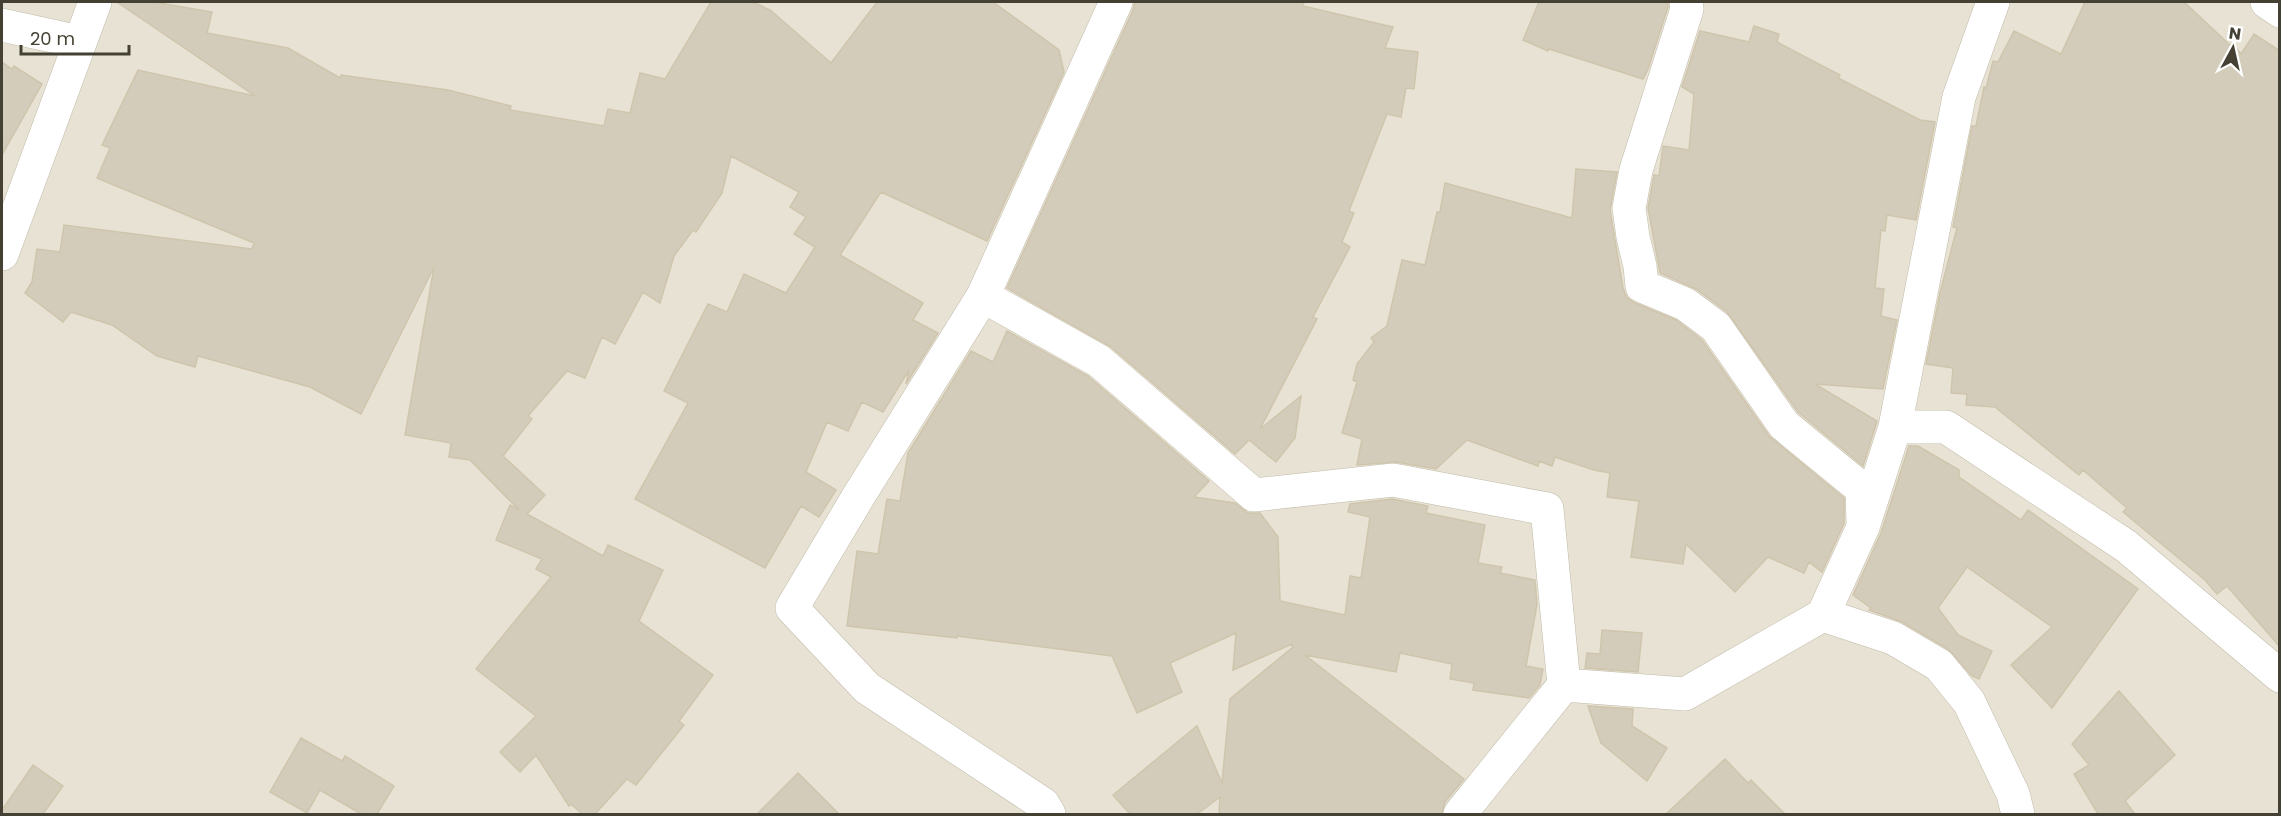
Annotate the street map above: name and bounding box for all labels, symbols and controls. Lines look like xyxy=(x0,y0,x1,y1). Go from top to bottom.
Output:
scale bar xyxy=(21,18,129,56)
north arrow xyxy=(2203,18,2263,78)
text: N xyxy=(2227,21,2243,46)
text: 20 m xyxy=(30,26,75,51)

